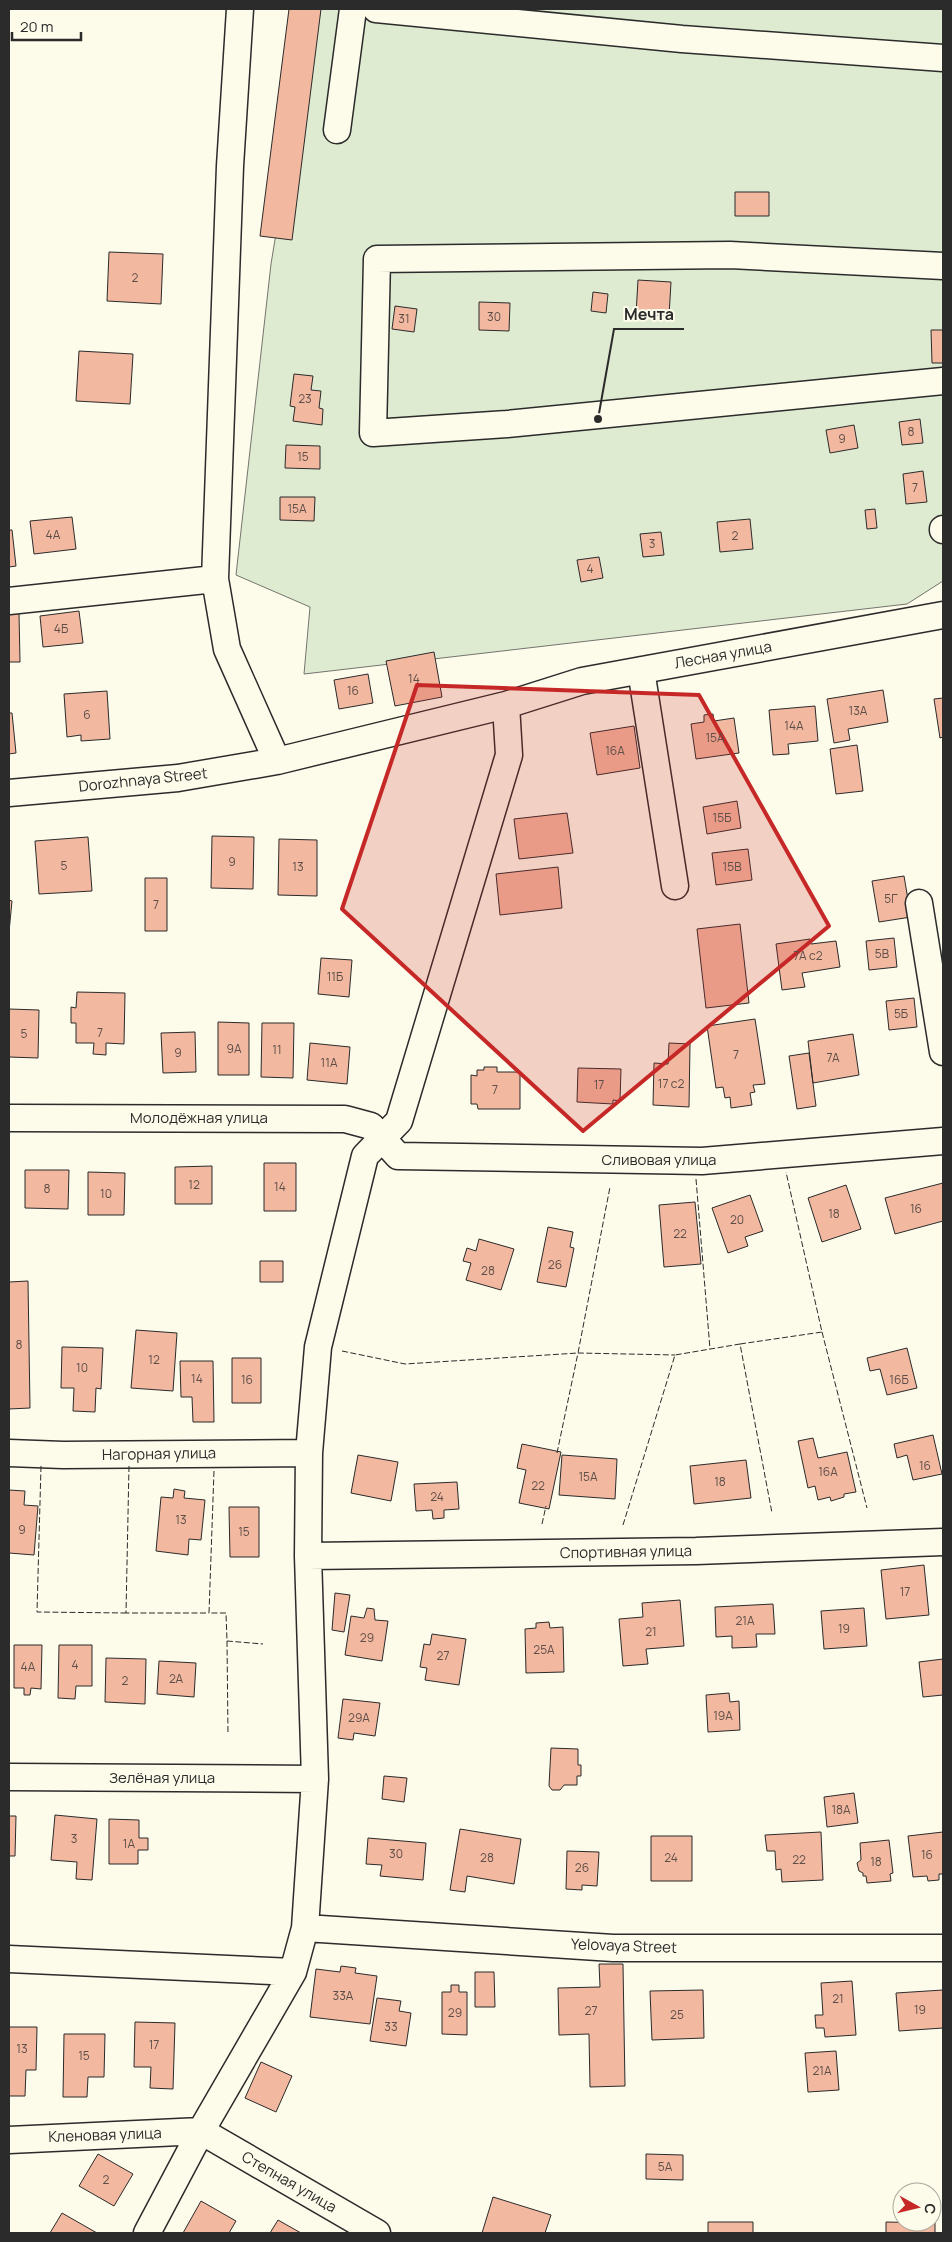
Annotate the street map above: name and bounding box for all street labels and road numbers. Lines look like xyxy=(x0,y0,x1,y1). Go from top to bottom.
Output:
street label: Лесная улица xyxy=(673,636,773,673)
street label: Dorozhnaya Street xyxy=(77,762,208,797)
street label: Молодёжная улица xyxy=(130,1107,268,1128)
street label: Сливовая улица xyxy=(602,1149,716,1170)
street label: Нагорная улица xyxy=(102,1442,216,1465)
street label: Спортивная улица xyxy=(560,1540,692,1563)
street label: Зелёная улица xyxy=(109,1767,215,1788)
street label: Yelovaya Street xyxy=(571,1933,677,1958)
street label: Кленовая улица xyxy=(48,2122,162,2147)
street label: Степная улица xyxy=(238,2146,341,2217)

